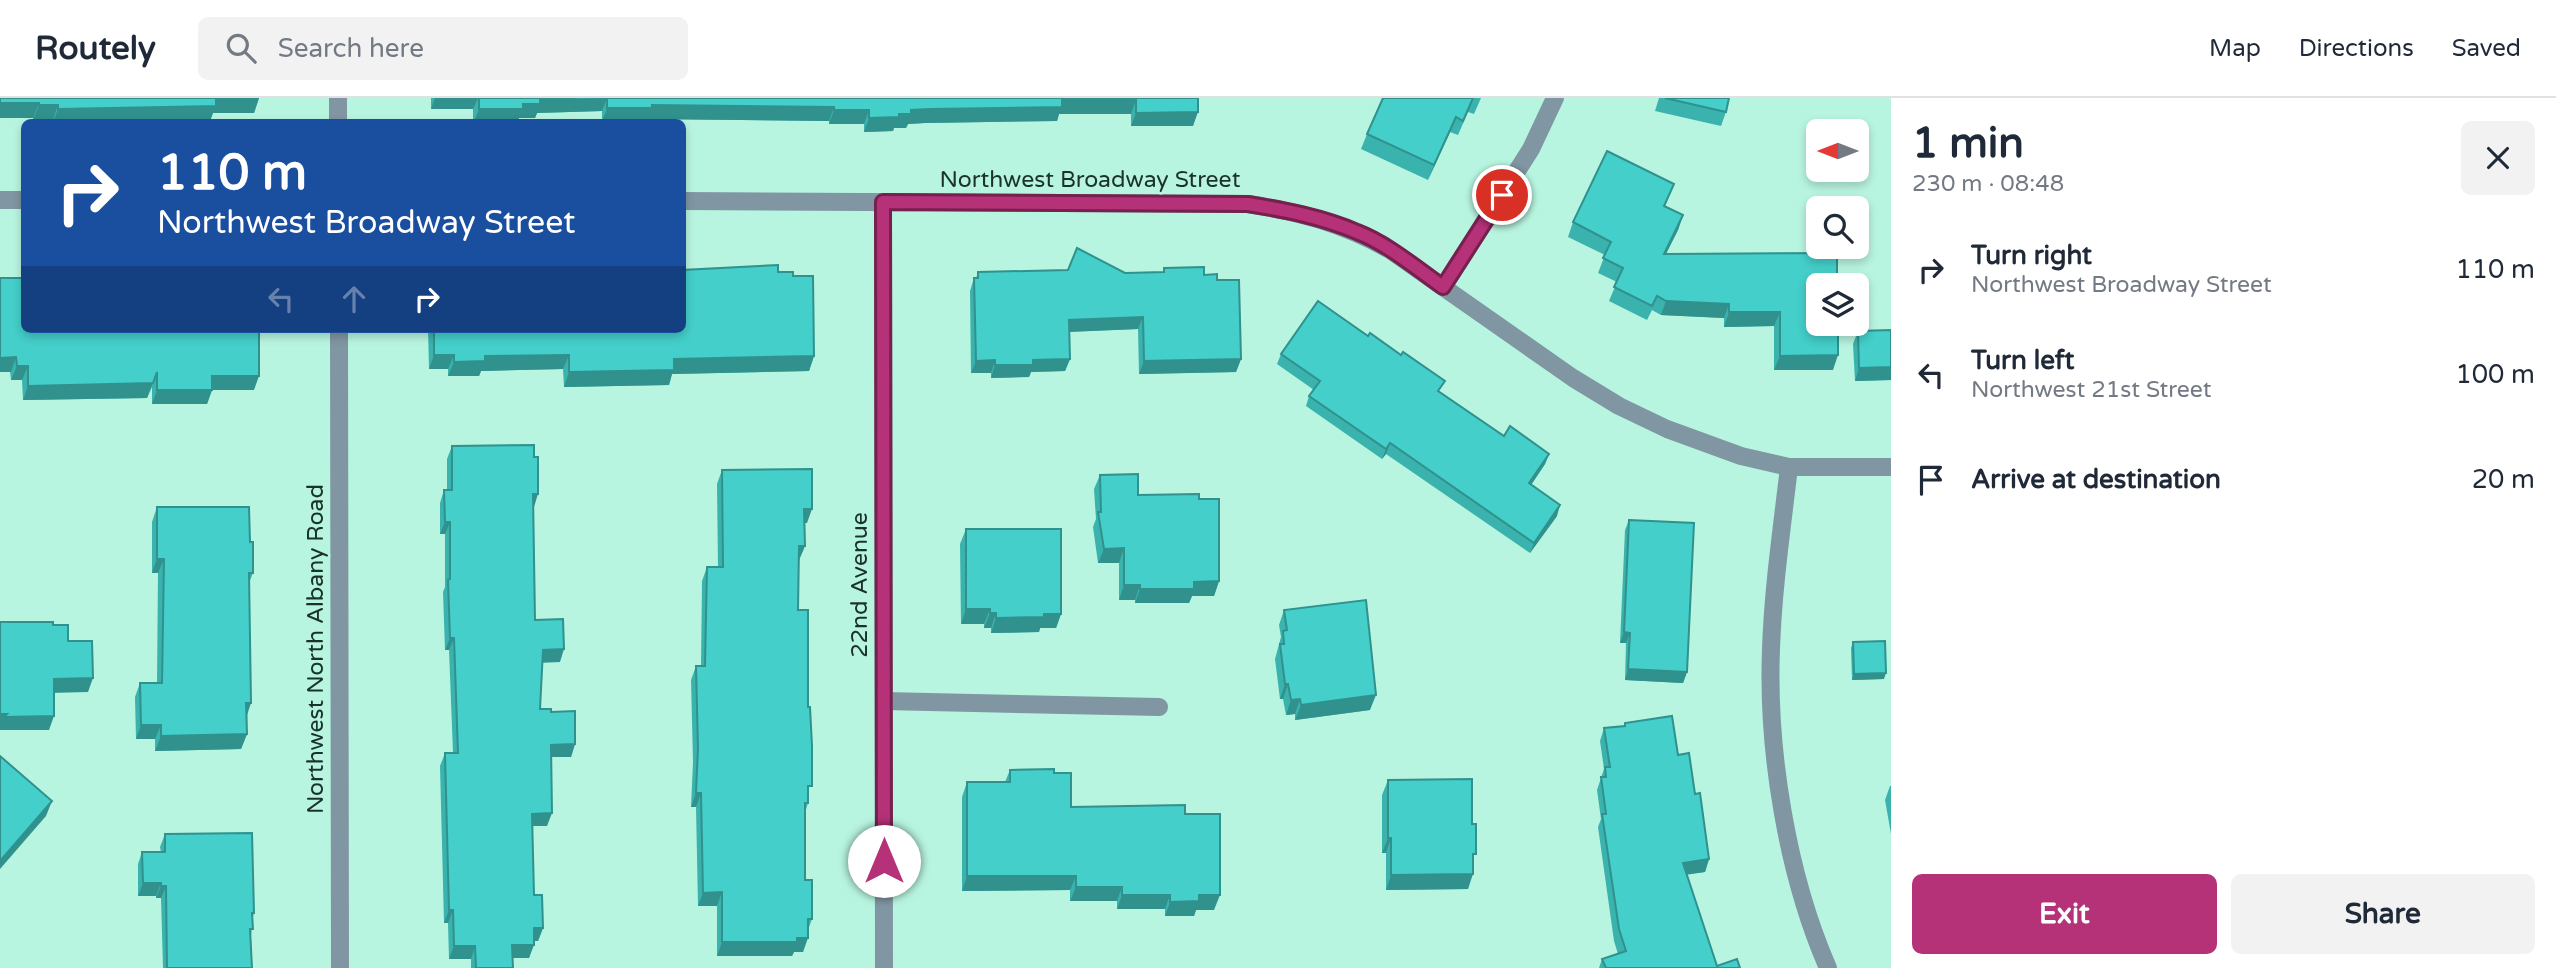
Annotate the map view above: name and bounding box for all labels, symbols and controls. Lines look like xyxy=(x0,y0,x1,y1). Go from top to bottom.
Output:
search box xyxy=(198,17,688,80)
text: Routely xyxy=(35,29,156,68)
icon: search xyxy=(222,29,260,67)
text: Search here xyxy=(278,33,424,64)
text: Map xyxy=(2209,34,2261,63)
text: Directions xyxy=(2299,34,2414,63)
text: Saved xyxy=(2452,34,2521,63)
text: 1 min xyxy=(1912,118,2024,169)
north arrow xyxy=(1806,119,1869,182)
map controls xyxy=(1806,119,1869,336)
button: close xyxy=(2461,121,2535,195)
text: 110 m xyxy=(157,144,307,203)
icon: right xyxy=(42,147,133,238)
pin xyxy=(1472,165,1532,225)
street label: Northwest Broadway Street xyxy=(940,166,1241,194)
text: 230 m · 08:48 xyxy=(1912,170,2064,198)
icon: arrive xyxy=(1483,176,1521,214)
button: search xyxy=(1806,196,1869,259)
text: Northwest Broadway Street xyxy=(157,204,576,242)
text: Turn right xyxy=(1971,240,2092,271)
icon: right xyxy=(1912,251,1950,289)
text: 110 m xyxy=(2455,254,2535,285)
text: Northwest Broadway Street xyxy=(1971,271,2272,299)
button: layers xyxy=(1806,273,1869,336)
icon: left xyxy=(262,280,300,318)
icon: ahead xyxy=(335,280,373,318)
icon: right xyxy=(408,280,446,318)
text: Turn left xyxy=(1971,345,2074,376)
icon: left xyxy=(1912,356,1950,394)
text: 100 m xyxy=(2455,359,2535,390)
text: Northwest 21st Street xyxy=(1971,376,2212,404)
icon: arrive xyxy=(1912,461,1950,499)
text: Arrive at destination xyxy=(1971,464,2221,495)
text: 20 m xyxy=(2472,464,2535,495)
street label: Northwest North Albany Road xyxy=(302,484,330,814)
street label: 22nd Avenue xyxy=(846,512,874,658)
position arrow xyxy=(847,824,921,898)
button: Exit xyxy=(1912,874,2217,954)
button: Share xyxy=(2231,874,2535,954)

